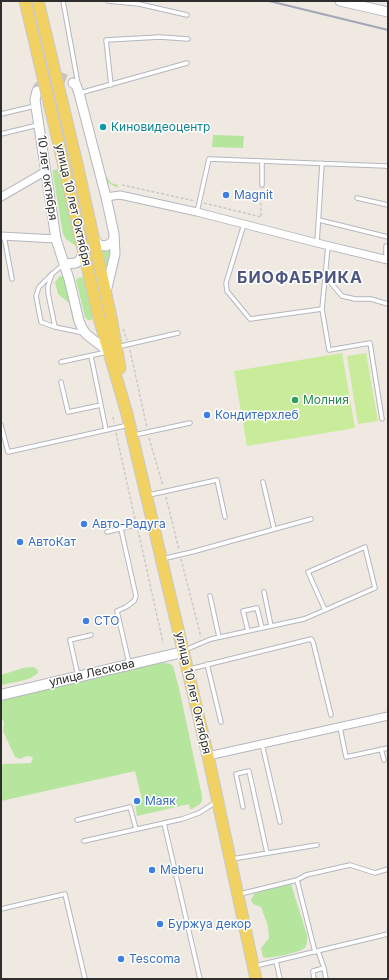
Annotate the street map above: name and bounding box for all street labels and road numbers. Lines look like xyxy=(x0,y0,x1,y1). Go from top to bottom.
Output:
street label: 10 лет октября xyxy=(34,135,60,221)
street label: улица 10 лет Октября xyxy=(52,142,94,268)
street label: улица 10 лет Октября xyxy=(172,630,214,756)
street label: улица Лескова xyxy=(48,656,136,690)

